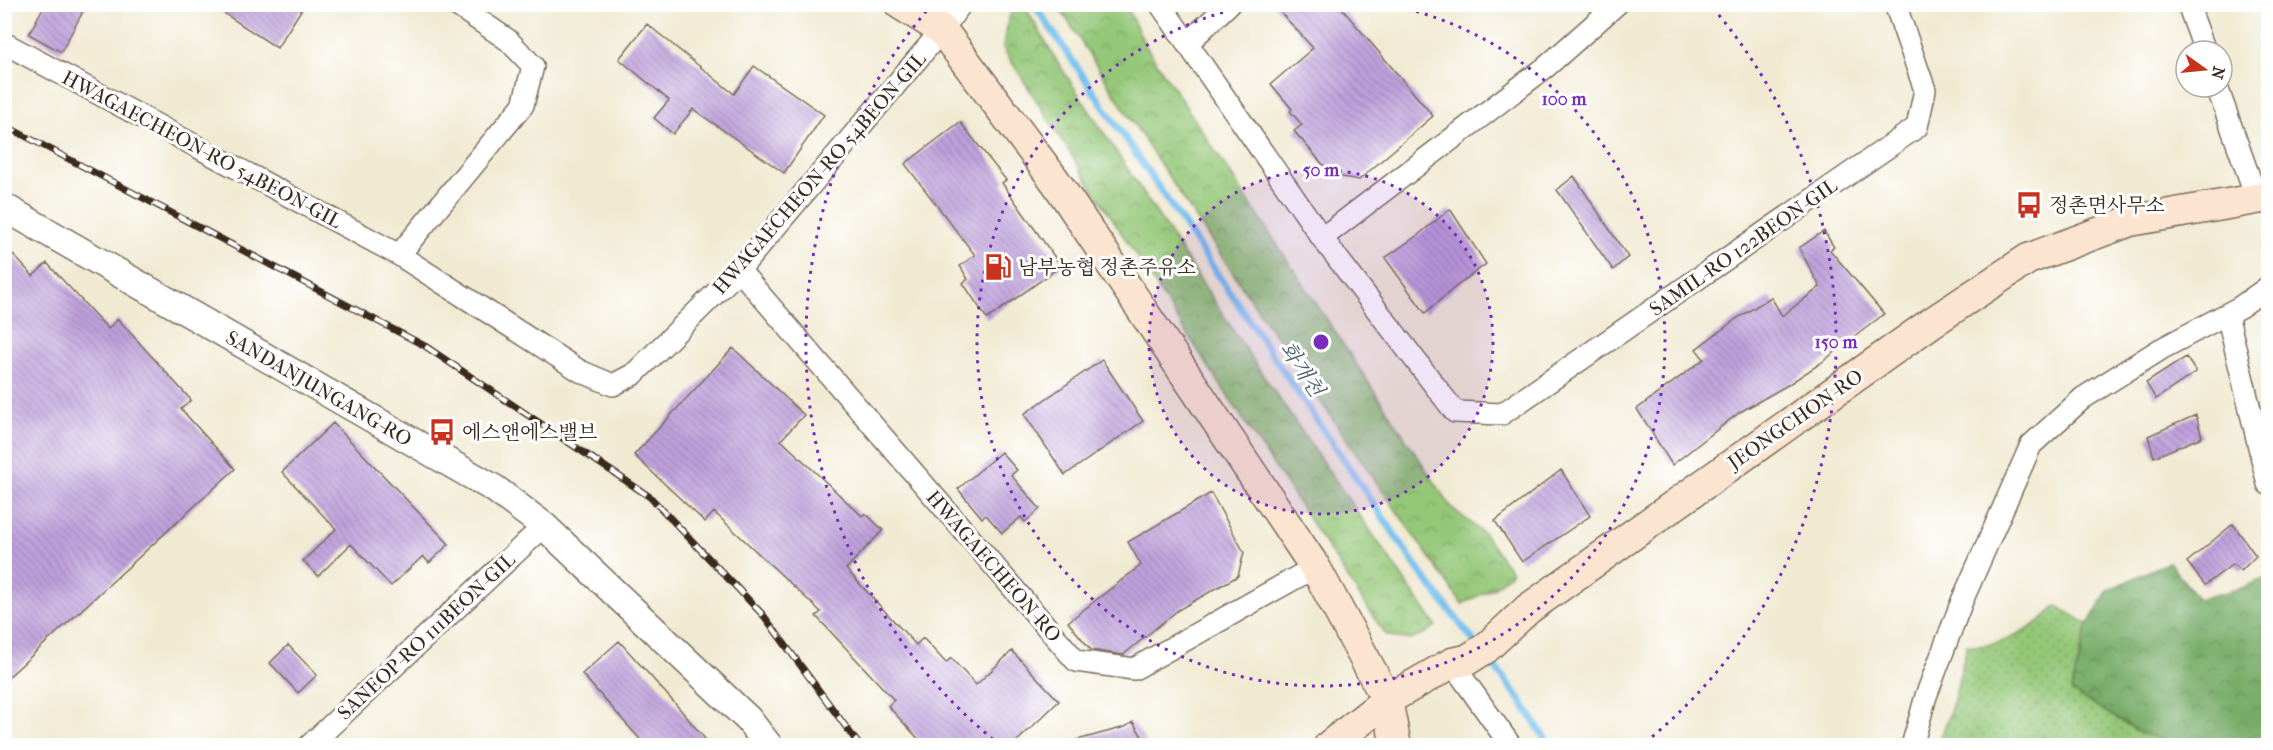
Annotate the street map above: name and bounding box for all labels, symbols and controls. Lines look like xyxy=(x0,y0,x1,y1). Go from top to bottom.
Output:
north arrow xyxy=(2174,39,2234,99)
street label: HWAGAECHEON-RO 54BEON-GIL xyxy=(708,48,931,299)
text: N xyxy=(2207,64,2229,82)
street label: HWAGAECHEON-RO 54BEON-GIL xyxy=(58,66,345,233)
text: 100 m xyxy=(1541,89,1588,110)
text: 50 m xyxy=(1303,160,1340,181)
street label: SAMIL-RO 122BEON-GIL xyxy=(1645,174,1841,321)
bus stop icon: 정촌면사무소 xyxy=(2014,190,2044,220)
place label: 정촌면사무소 xyxy=(2049,194,2165,217)
fuel station icon: 남부농협 정촌주유소 xyxy=(983,252,1013,282)
place label: 남부농협 정촌주유소 xyxy=(1018,256,1196,279)
street label: SANDANJUNGANG-RO xyxy=(222,326,416,451)
centre of rings xyxy=(1311,332,1331,352)
text: 150 m xyxy=(1815,332,1858,353)
water label: 화개천 xyxy=(1275,337,1330,402)
street label: JEONGCHON-RO xyxy=(1722,364,1867,476)
bus stop icon: 에스앤에스밸브 xyxy=(427,417,457,447)
place label: 에스앤에스밸브 xyxy=(462,421,597,444)
street label: HWAGAECHEON-RO xyxy=(922,486,1066,647)
street label: SANEOP-RO 111BEON-GIL xyxy=(333,548,520,725)

